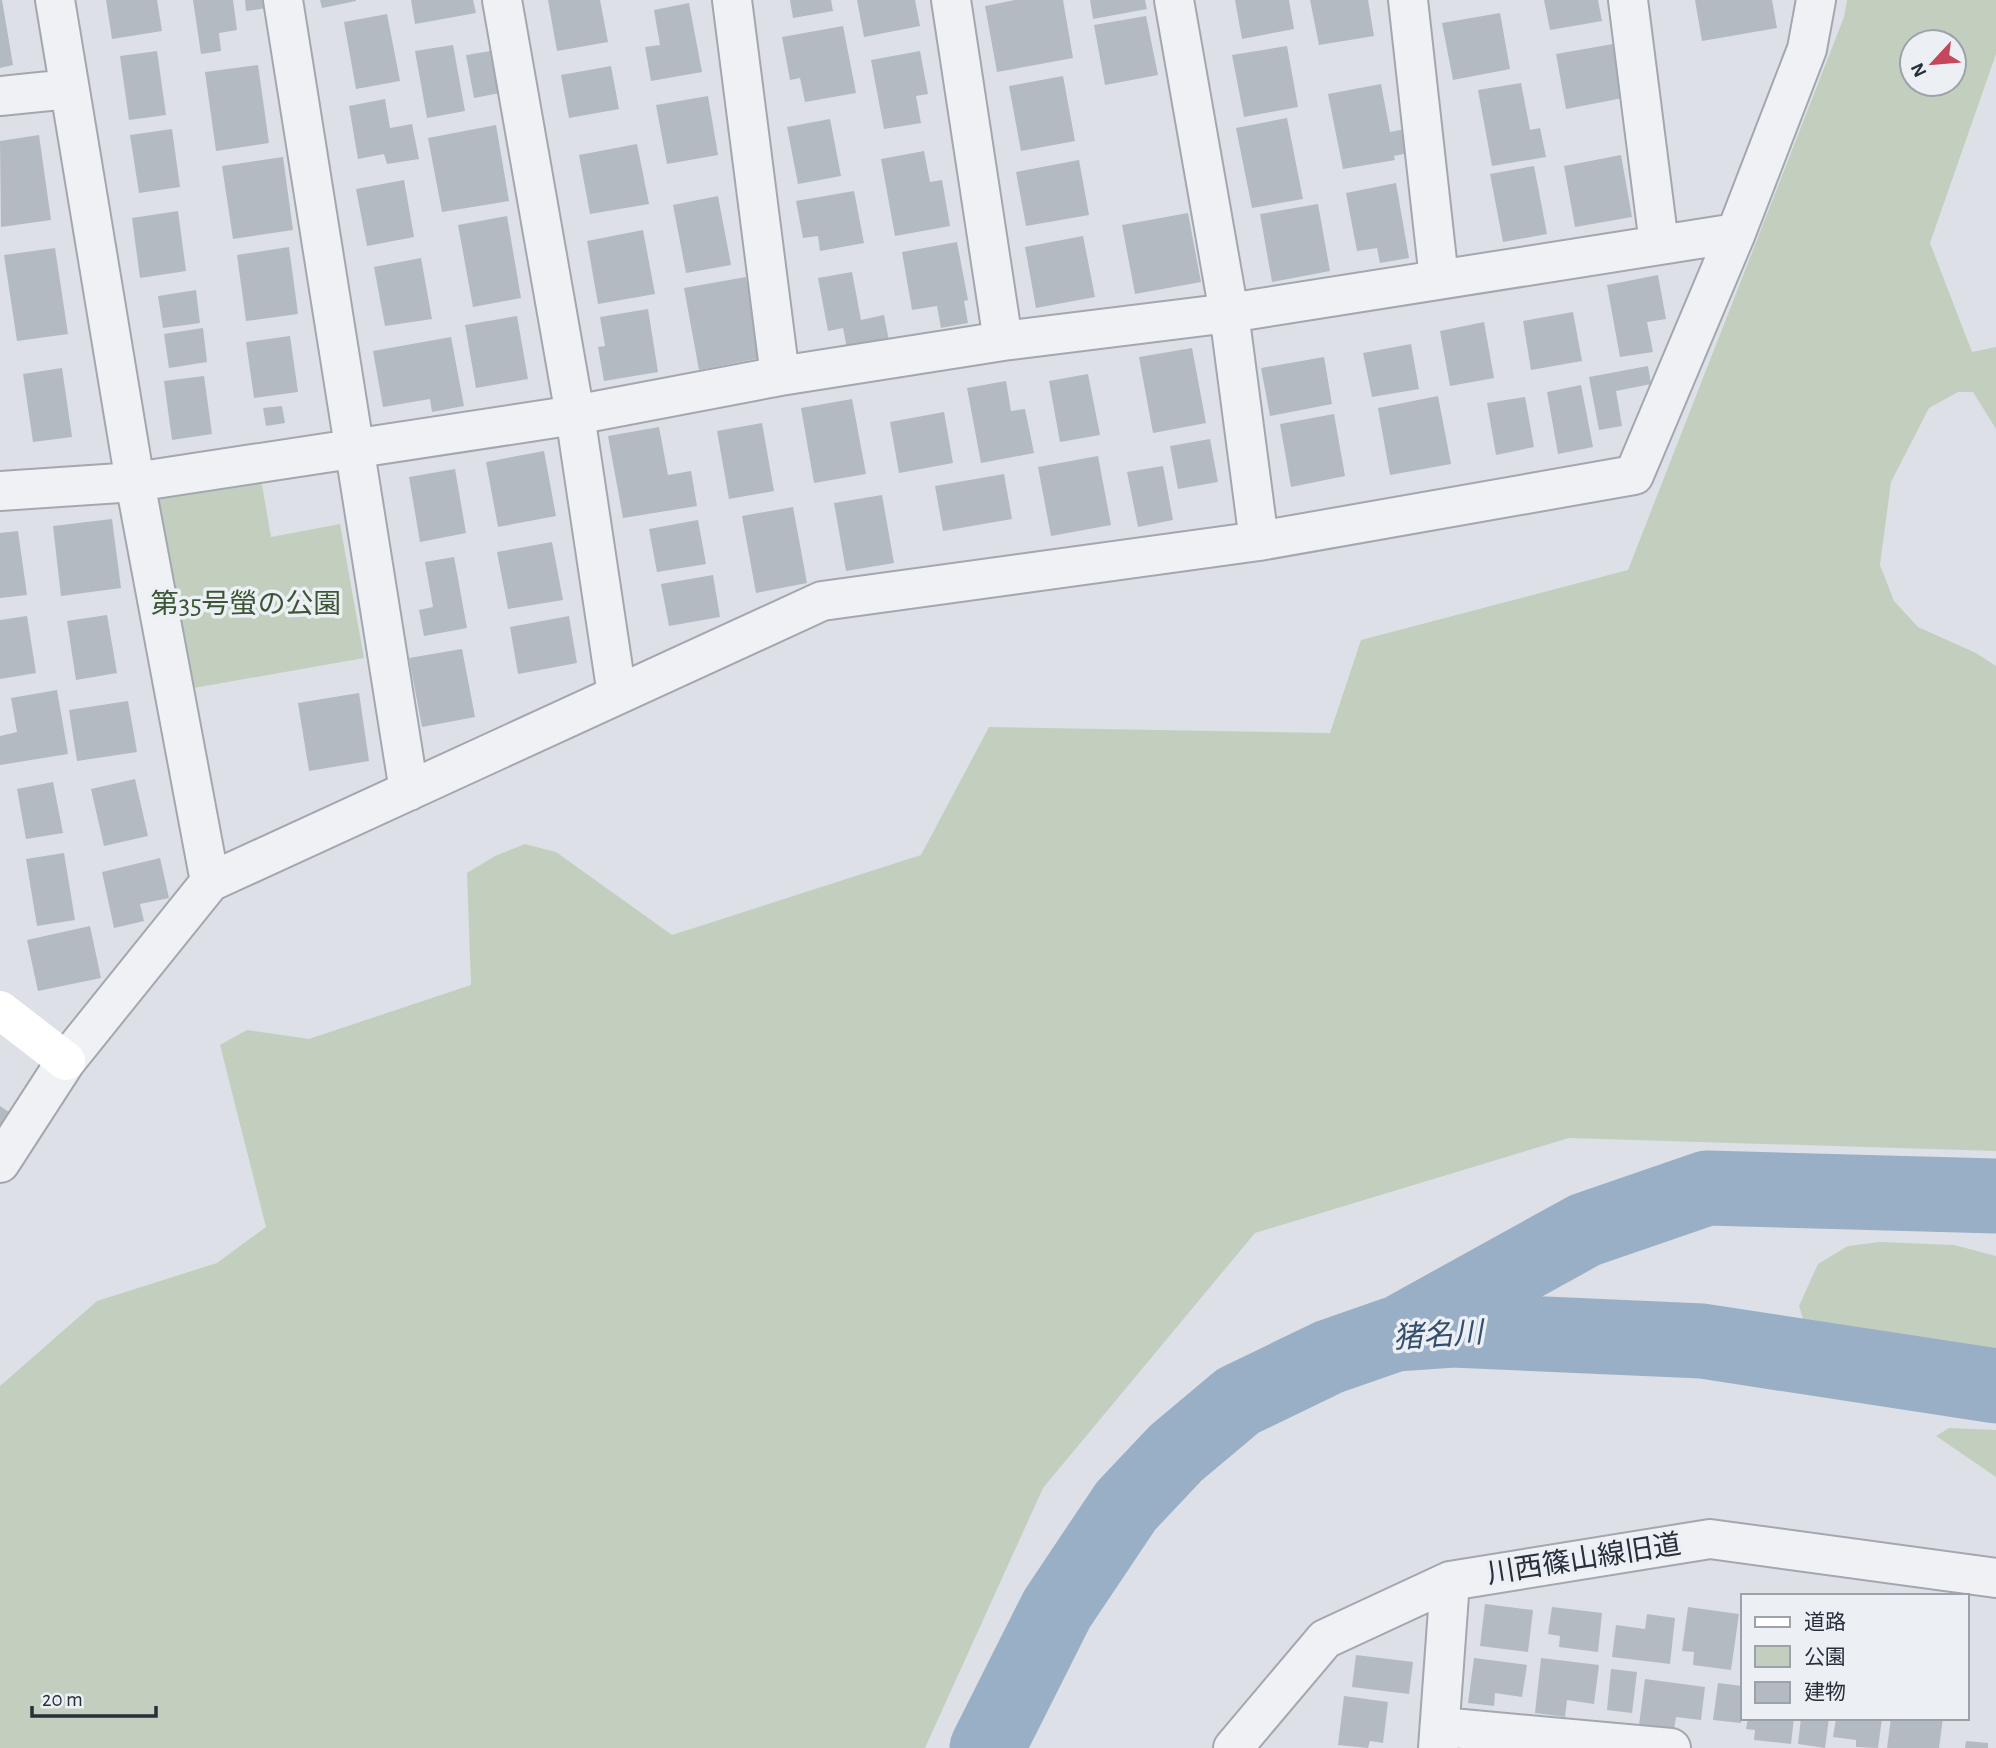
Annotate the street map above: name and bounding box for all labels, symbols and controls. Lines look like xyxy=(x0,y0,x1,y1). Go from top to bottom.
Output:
north arrow xyxy=(1898,28,1968,98)
text: N xyxy=(1908,60,1931,80)
park label: 第35号螢の公園 xyxy=(150,589,342,619)
water label: 猪名川 xyxy=(1392,1316,1487,1354)
street label: 川西篠山線旧道 xyxy=(1485,1529,1683,1589)
legend xyxy=(1741,1594,1968,1720)
text: 道路 xyxy=(1804,1611,1846,1633)
text: 公園 xyxy=(1804,1647,1846,1668)
scale bar xyxy=(32,1674,156,1718)
text: 建物 xyxy=(1804,1681,1846,1703)
text: 20 m xyxy=(42,1689,83,1710)

